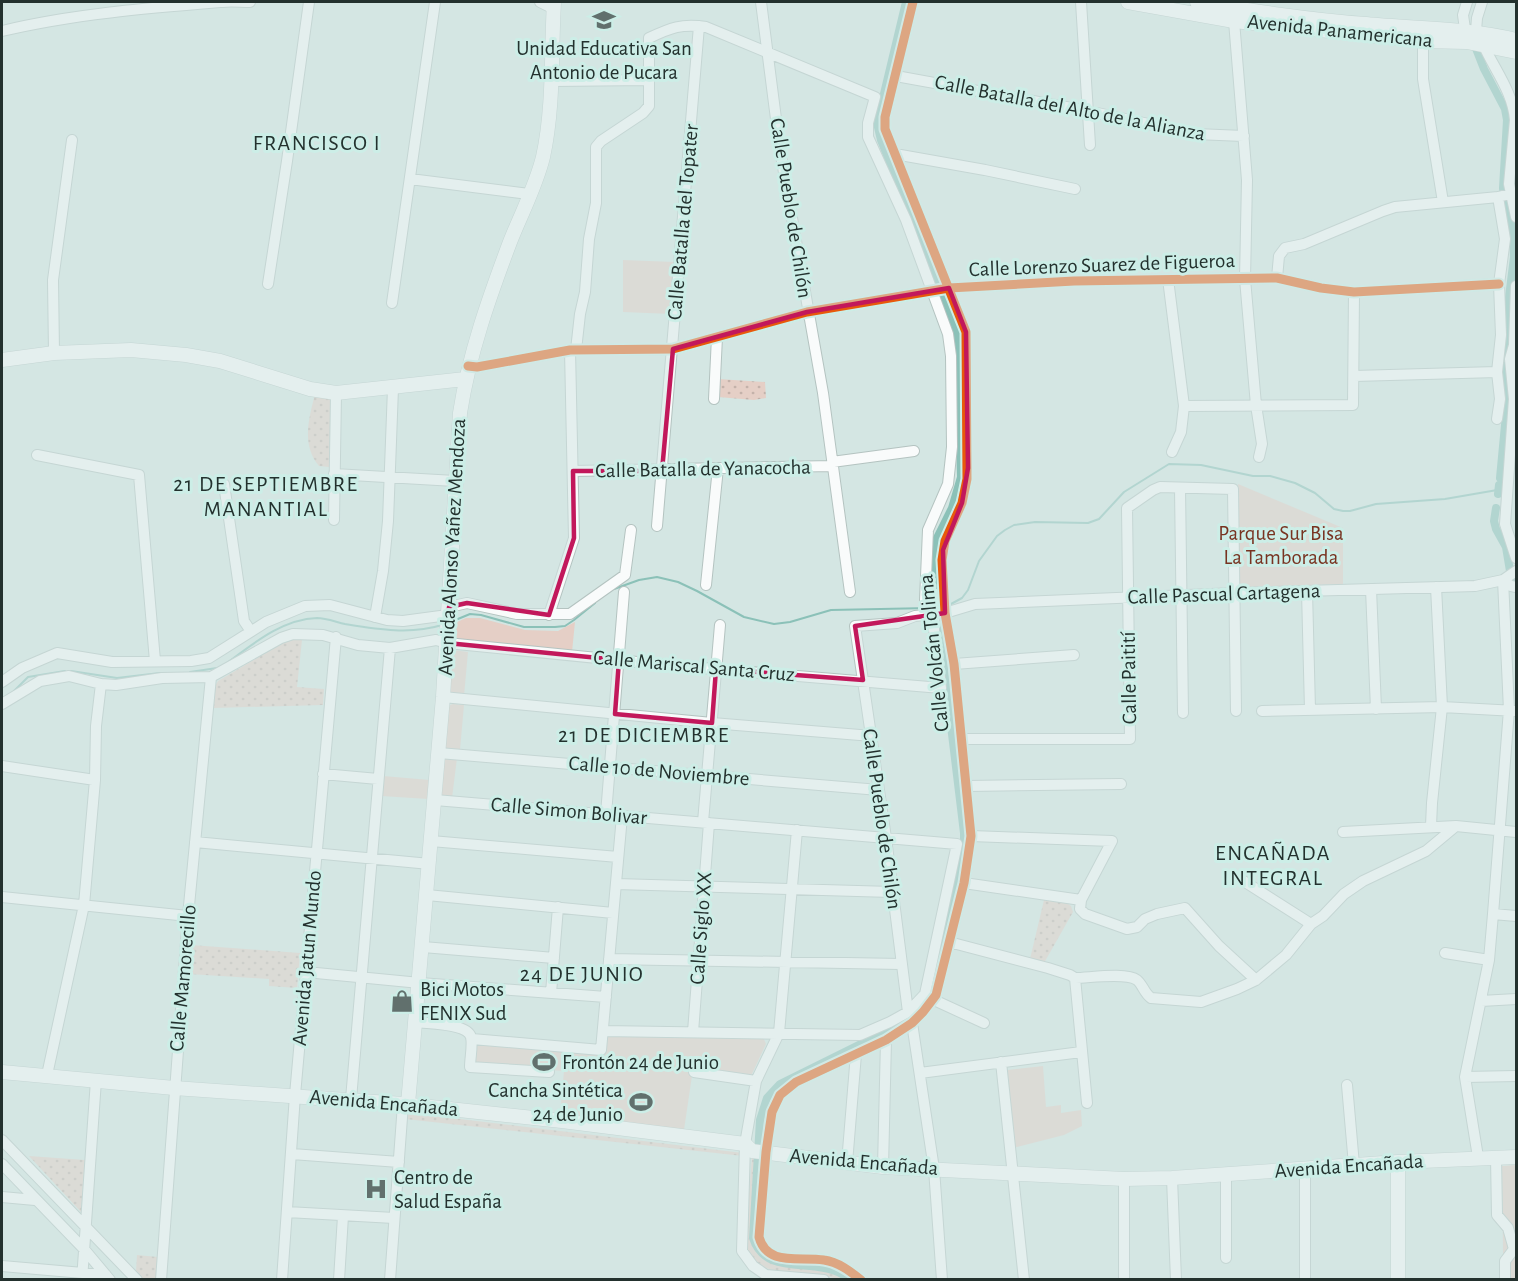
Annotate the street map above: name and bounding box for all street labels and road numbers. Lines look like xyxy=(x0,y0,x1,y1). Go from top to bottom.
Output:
street label: Avenida Panamericana xyxy=(1246,11,1434,51)
street label: Calle Batalla del Alto de la Alianza xyxy=(933,71,1207,145)
street label: Calle Pueblo de Chilón xyxy=(766,116,816,300)
street label: Calle Batalla del Topater xyxy=(664,123,702,321)
street label: Calle Lorenzo Suarez de Figueroa xyxy=(969,250,1236,280)
street label: Avenida Alonso Yañez Mendoza xyxy=(435,418,469,676)
street label: Calle Batalla de Yanacocha xyxy=(595,457,811,481)
street label: Calle Volcán Tolima xyxy=(915,573,953,733)
street label: Calle Pascual Cartagena xyxy=(1127,580,1321,608)
street label: Calle Paitití xyxy=(1118,630,1140,725)
street label: Calle Mariscal Santa Cruz xyxy=(592,647,796,685)
street label: Calle Pueblo de Chilón xyxy=(859,727,905,911)
street label: Calle 10 de Noviembre xyxy=(568,753,750,789)
street label: Calle Simon Bolivar xyxy=(490,794,648,828)
street label: Avenida Jatun Mundo xyxy=(289,869,325,1047)
street label: Calle Siglo XX xyxy=(687,871,715,985)
street label: Calle Mamorecillo xyxy=(166,904,200,1052)
street label: Avenida Encañada xyxy=(309,1086,460,1120)
street label: Avenida Encañada xyxy=(789,1145,940,1179)
street label: Avenida Encañada xyxy=(1274,1150,1424,1182)

